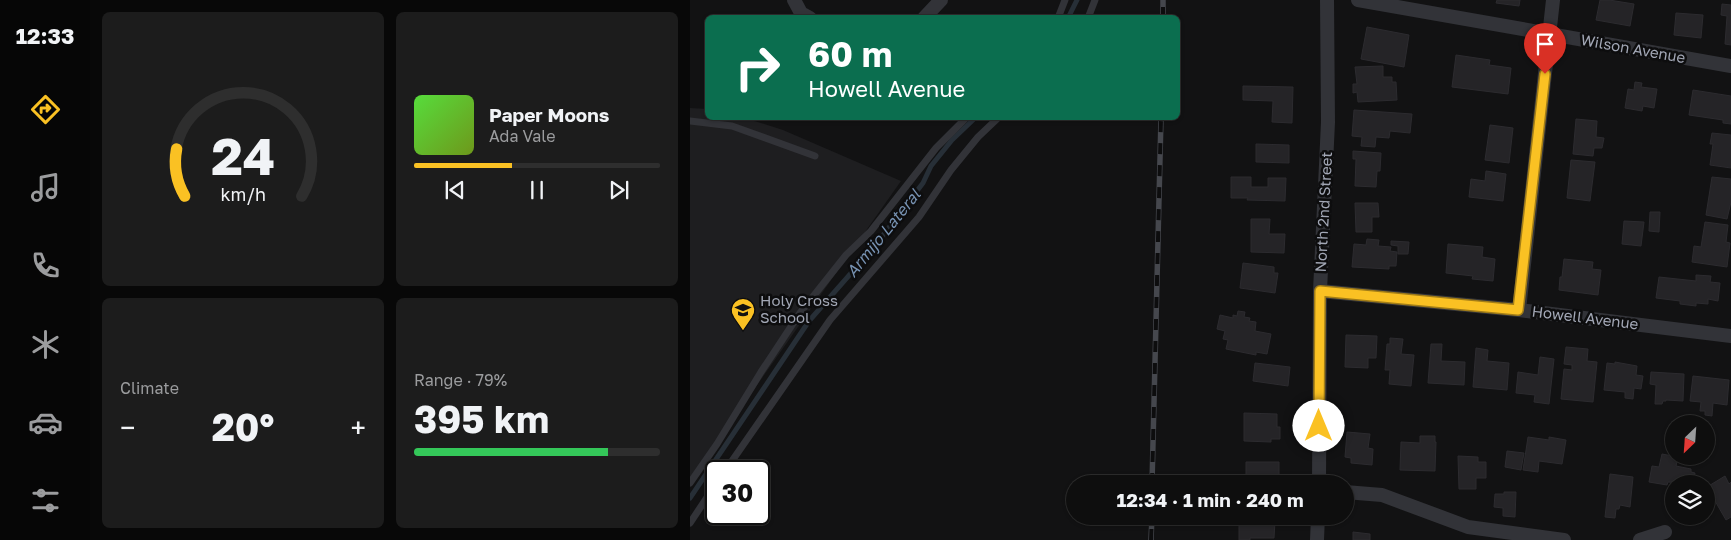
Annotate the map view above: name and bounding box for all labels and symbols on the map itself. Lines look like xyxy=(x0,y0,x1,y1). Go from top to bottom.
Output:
pin xyxy=(1524,23,1566,74)
street label: Wilson Avenue xyxy=(1579,30,1687,66)
street label: North 2nd Street xyxy=(1311,151,1335,273)
water label: Armijo Lateral xyxy=(841,184,925,281)
place label: Holy Cross School xyxy=(760,291,838,326)
school or university icon: Holy Cross School xyxy=(730,297,756,331)
street label: Howell Avenue xyxy=(1531,302,1640,333)
position arrow xyxy=(1292,399,1344,451)
north arrow xyxy=(1665,415,1715,465)
speed limit sign: 30 xyxy=(705,460,770,525)

